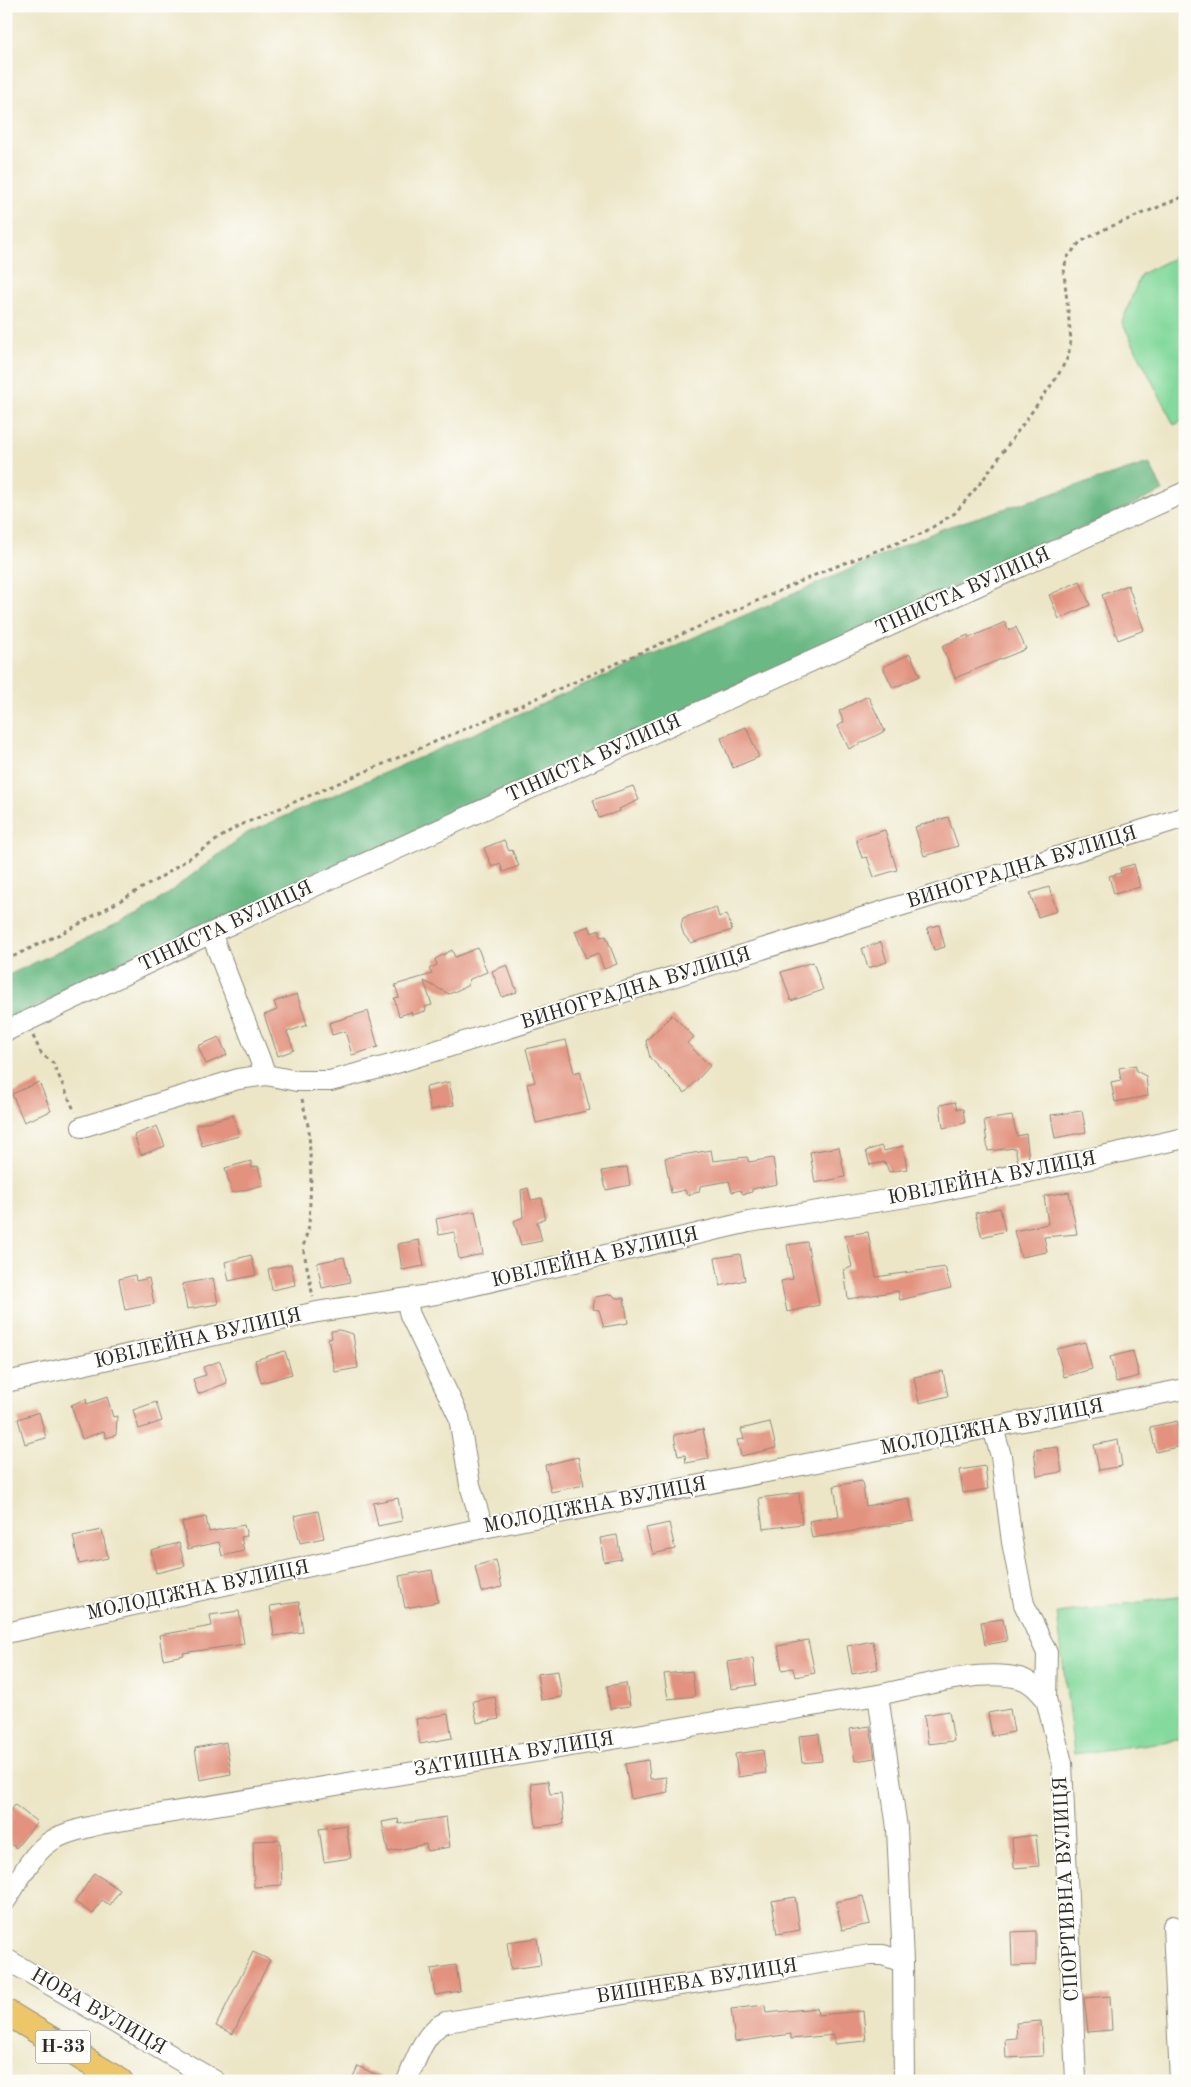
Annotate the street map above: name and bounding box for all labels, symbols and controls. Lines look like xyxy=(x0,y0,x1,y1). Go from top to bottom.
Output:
street label: ТІНИСТА ВУЛИЦЯ xyxy=(873,544,1053,640)
street label: ТІНИСТА ВУЛИЦЯ xyxy=(504,711,684,807)
street label: ВИНОГРАДНА ВУЛИЦЯ xyxy=(904,823,1140,913)
street label: ТІНИСТА ВУЛИЦЯ xyxy=(136,878,316,976)
street label: ВИНОГРАДНА ВУЛИЦЯ xyxy=(518,944,754,1034)
street label: ЮВІЛЕЙНА ВУЛИЦЯ xyxy=(886,1146,1098,1209)
street label: ЮВІЛЕЙНА ВУЛИЦЯ xyxy=(489,1221,700,1292)
street label: ЮВІЛЕЙНА ВУЛИЦЯ xyxy=(92,1302,303,1373)
street label: МОЛОДІЖНА ВУЛИЦЯ xyxy=(879,1397,1105,1459)
street label: МОЛОДІЖНА ВУЛИЦЯ xyxy=(482,1475,708,1537)
street label: МОЛОДІЖНА ВУЛИЦЯ xyxy=(85,1558,311,1624)
street label: ЗАТИШНА ВУЛИЦЯ xyxy=(412,1729,616,1781)
street label: СПОРТИВНА ВУЛИЦЯ xyxy=(1051,1776,1083,2002)
street label: ВИШНЕВА ВУЛИЦЯ xyxy=(595,1956,799,2008)
street label: НОВА ВУЛИЦЯ xyxy=(27,1965,169,2059)
road number: Н-33 xyxy=(36,2030,90,2064)

